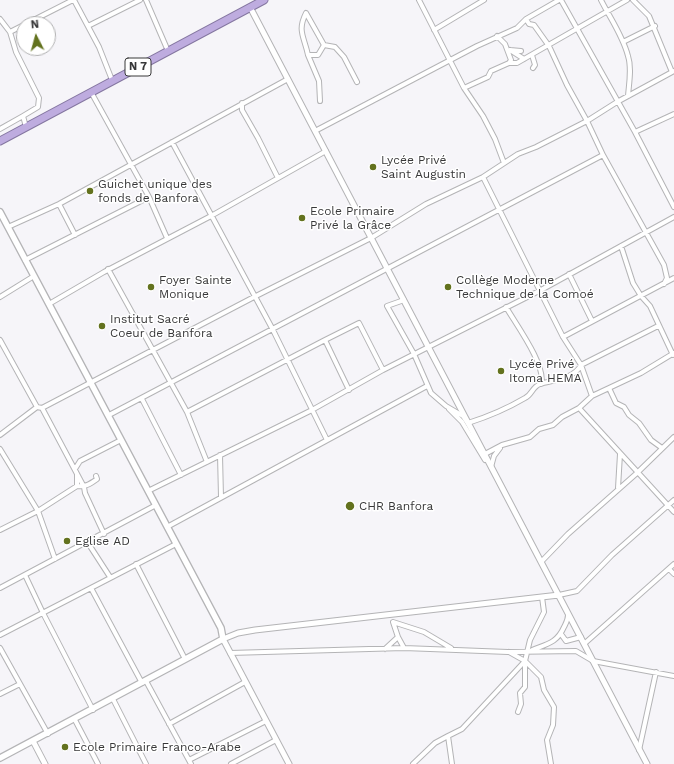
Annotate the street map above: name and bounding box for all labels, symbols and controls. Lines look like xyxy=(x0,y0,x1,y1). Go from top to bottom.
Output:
north arrow xyxy=(16,16,56,56)
text: N xyxy=(30,18,40,31)
road number: N 7 xyxy=(125,58,151,76)
place label: Lycée Privé Saint Augustin xyxy=(381,153,466,181)
marker: Lycée Privé Saint Augustin xyxy=(368,162,378,172)
place label: Guichet unique des fonds de Banfora xyxy=(98,177,212,205)
marker: Guichet unique des fonds de Banfora xyxy=(85,186,95,196)
place label: Ecole Primaire Privé la Grâce xyxy=(310,204,394,232)
marker: Ecole Primaire Privé la Grâce xyxy=(297,213,307,223)
place label: Foyer Sainte Monique xyxy=(159,273,232,301)
place label: Collège Moderne Technique de la Comoé xyxy=(456,273,594,301)
marker: Foyer Sainte Monique xyxy=(146,282,156,292)
marker: Collège Moderne Technique de la Comoé xyxy=(443,282,453,292)
place label: Institut Sacré Coeur de Banfora xyxy=(110,312,213,340)
marker: Institut Sacré Coeur de Banfora xyxy=(97,321,107,331)
place label: Lycée Privé Itoma HEMA xyxy=(509,357,582,385)
marker: Lycée Privé Itoma HEMA xyxy=(496,366,506,376)
place label: CHR Banfora xyxy=(359,499,433,513)
marker: CHR Banfora xyxy=(344,500,356,512)
place label: Eglise AD xyxy=(75,534,130,548)
marker: Eglise AD xyxy=(62,536,72,546)
place label: Ecole Primaire Franco-Arabe xyxy=(73,740,241,754)
marker: Ecole Primaire Franco-Arabe xyxy=(60,742,70,752)

